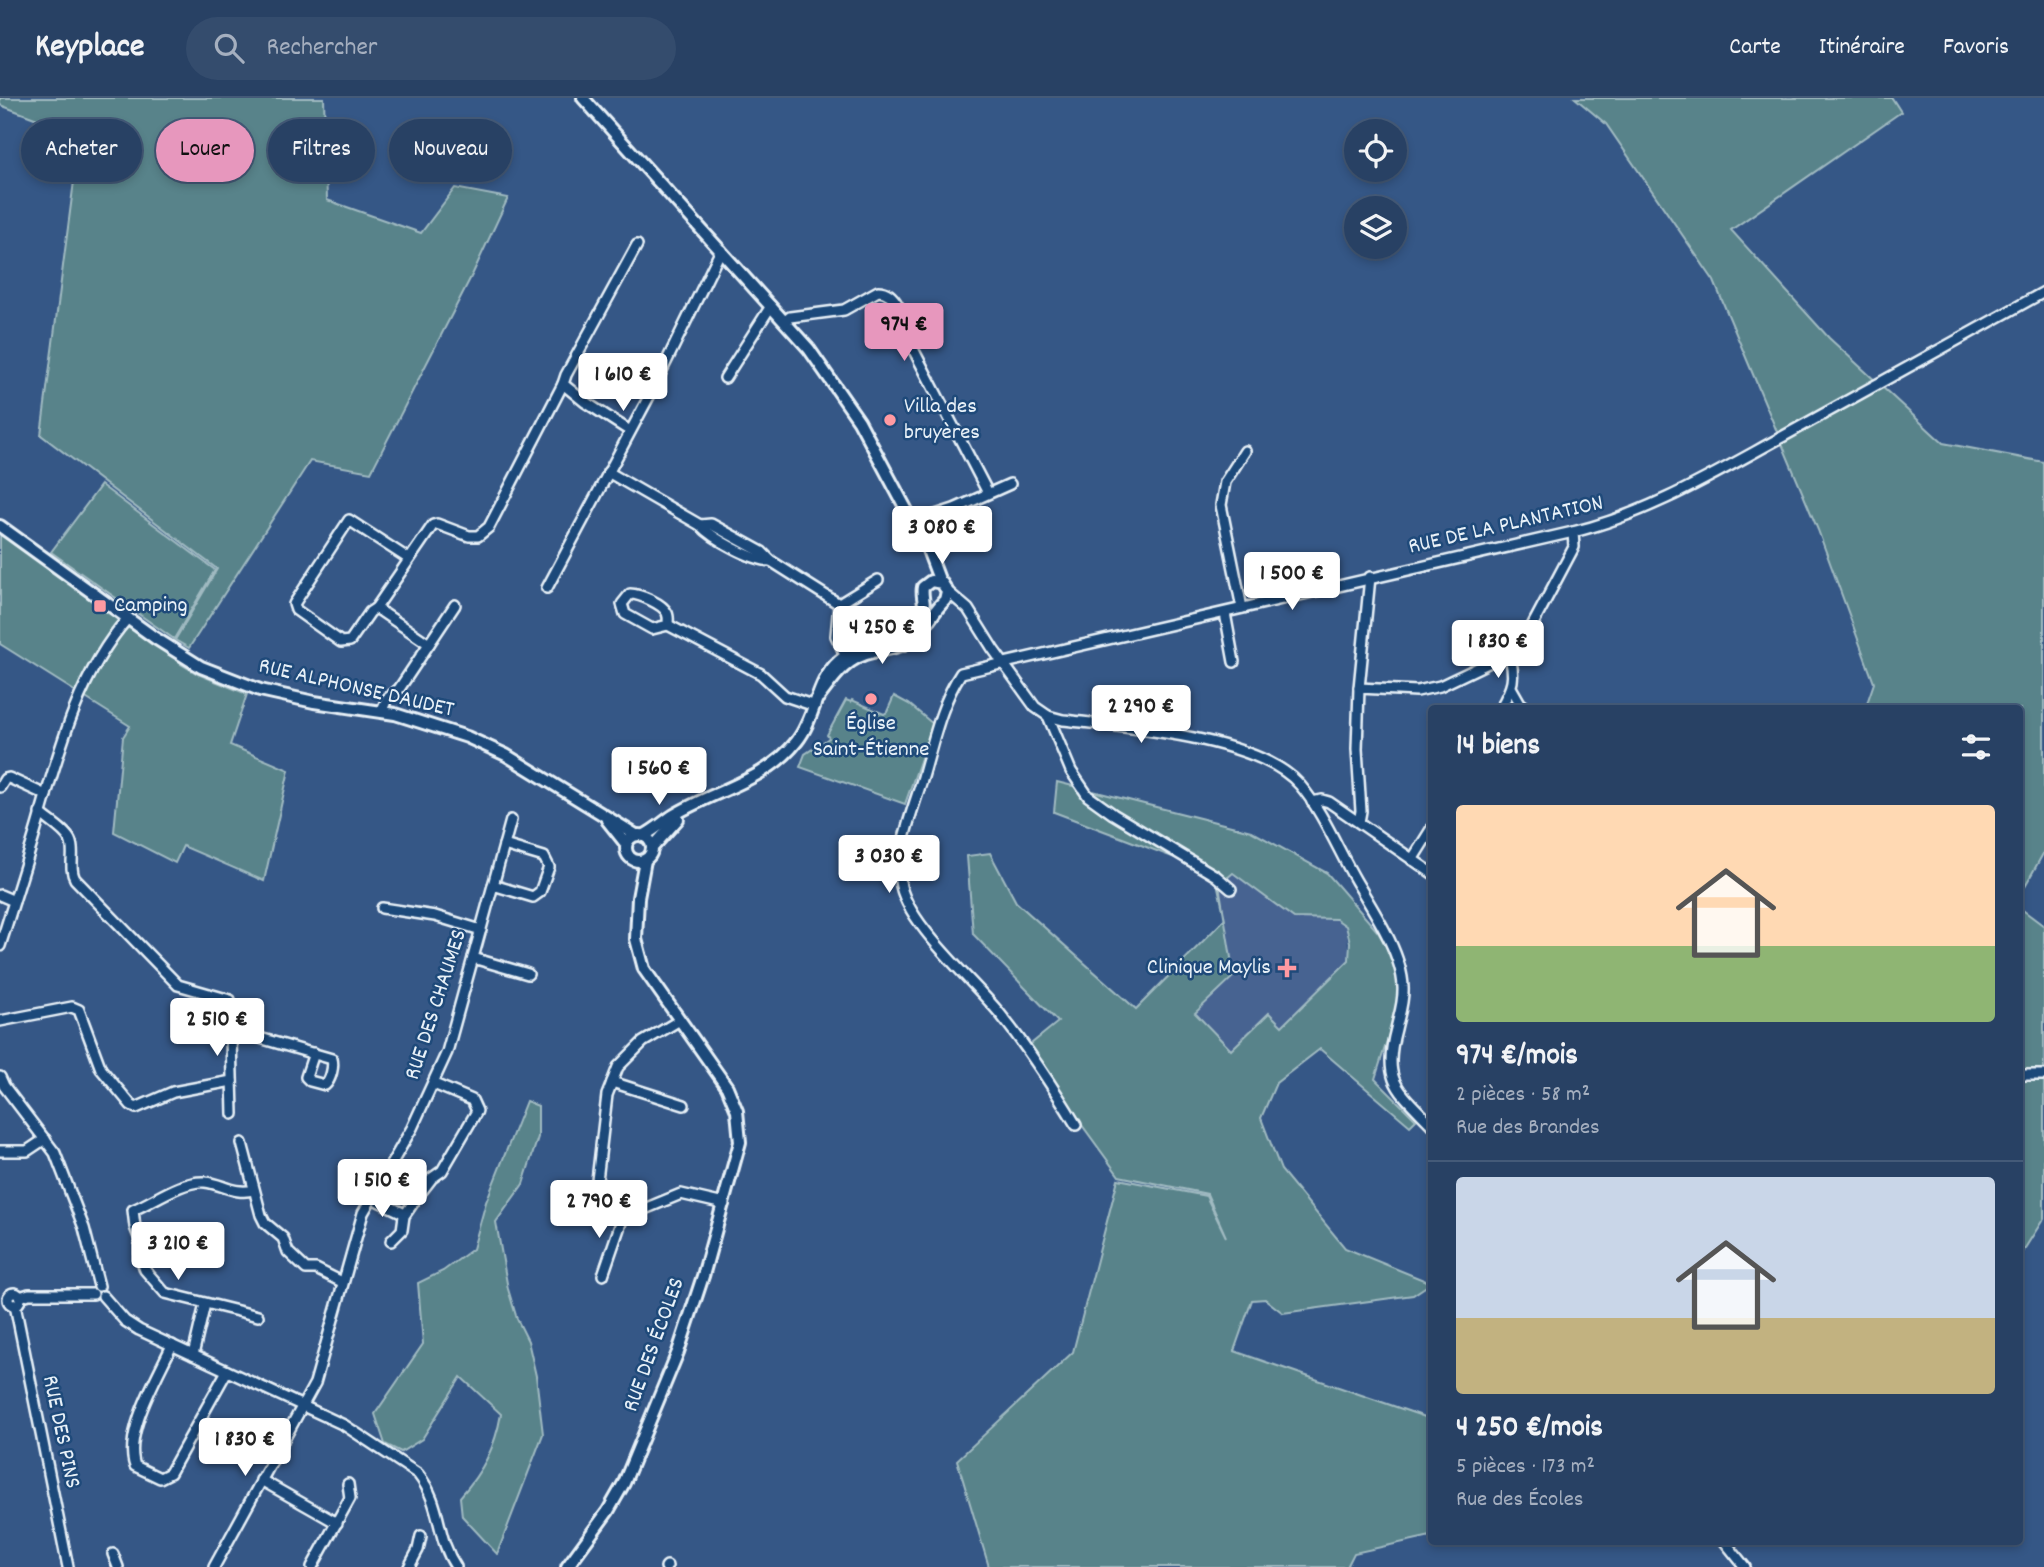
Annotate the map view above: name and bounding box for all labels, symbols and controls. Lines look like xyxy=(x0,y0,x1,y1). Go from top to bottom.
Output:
search box xyxy=(186,17,676,80)
text: Keyplace xyxy=(35,25,144,72)
icon: search xyxy=(210,29,248,67)
text: Rechercher xyxy=(266,30,377,67)
text: Carte xyxy=(1729,31,1781,65)
text: Itinéraire xyxy=(1819,31,1905,65)
text: Favoris xyxy=(1943,31,2009,65)
chip: Acheter xyxy=(21,119,142,182)
chip: Louer xyxy=(156,119,254,182)
chip: Filtres xyxy=(268,119,375,182)
chip: Nouveau xyxy=(389,119,512,182)
map controls xyxy=(1344,119,1407,259)
button: locate xyxy=(1344,119,1407,182)
button: layers xyxy=(1344,196,1407,259)
pin: 974 € xyxy=(855,303,953,363)
text: 974 € xyxy=(881,309,928,342)
pin: 1 610 € xyxy=(558,354,688,413)
text: 1 610 € xyxy=(594,359,652,392)
place label: Villa des bruyères xyxy=(904,391,980,450)
marker: Villa des bruyères xyxy=(882,412,898,428)
street label: RUE DE LA PLANTATION xyxy=(1405,488,1607,564)
pin: 3 080 € xyxy=(877,506,1007,566)
text: 3 080 € xyxy=(908,512,976,545)
pin: 1 500 € xyxy=(1227,552,1357,612)
text: 1 500 € xyxy=(1260,558,1324,591)
place label: Camping xyxy=(114,590,187,623)
marker: Camping xyxy=(92,598,108,614)
pin: 4 250 € xyxy=(817,606,947,666)
text: 4 250 € xyxy=(849,612,915,645)
pin: 1 830 € xyxy=(1433,620,1563,680)
text: 1 830 € xyxy=(1468,626,1528,659)
street label: RUE ALPHONSE DAUDET xyxy=(255,650,457,728)
pin: 2 290 € xyxy=(1076,686,1206,745)
marker: Église Saint-Étienne xyxy=(863,691,879,707)
text: 2 290 € xyxy=(1108,691,1174,724)
place label: Église Saint-Étienne xyxy=(813,708,929,767)
text: 14 biens xyxy=(1456,726,1540,769)
icon: filters xyxy=(1957,728,1995,766)
pin: 1 560 € xyxy=(594,748,724,807)
text: 1 560 € xyxy=(628,753,690,786)
pin: 3 030 € xyxy=(824,836,954,895)
text: 3 030 € xyxy=(855,841,923,874)
icon: home xyxy=(1663,850,1789,976)
street label: RUE DES CHAUMES xyxy=(397,925,477,1085)
place label: Clinique Maylis xyxy=(1147,952,1271,985)
marker: Clinique Maylis xyxy=(1277,958,1297,978)
pin: 2 510 € xyxy=(152,998,282,1058)
text: 2 510 € xyxy=(186,1004,248,1037)
text: 974 €/mois xyxy=(1456,1036,1578,1079)
text: 2 pièces · 58 m² xyxy=(1456,1079,1590,1112)
text: Rue des Brandes xyxy=(1456,1112,1600,1145)
pin: 1 510 € xyxy=(317,1160,447,1219)
text: 1 510 € xyxy=(354,1165,410,1198)
pin: 2 790 € xyxy=(534,1180,664,1240)
text: 2 790 € xyxy=(566,1186,632,1219)
pin: 3 210 € xyxy=(113,1222,243,1282)
icon: home xyxy=(1663,1222,1789,1348)
text: 3 210 € xyxy=(147,1228,209,1261)
street label: RUE DES ÉCOLES xyxy=(615,1273,695,1417)
street label: RUE DES PINS xyxy=(32,1372,88,1492)
text: 4 250 €/mois xyxy=(1456,1408,1603,1451)
pin: 1 830 € xyxy=(180,1418,310,1478)
text: 1 830 € xyxy=(215,1424,275,1457)
text: 5 pièces · 173 m² xyxy=(1456,1451,1595,1484)
text: Rue des Écoles xyxy=(1456,1484,1584,1517)

